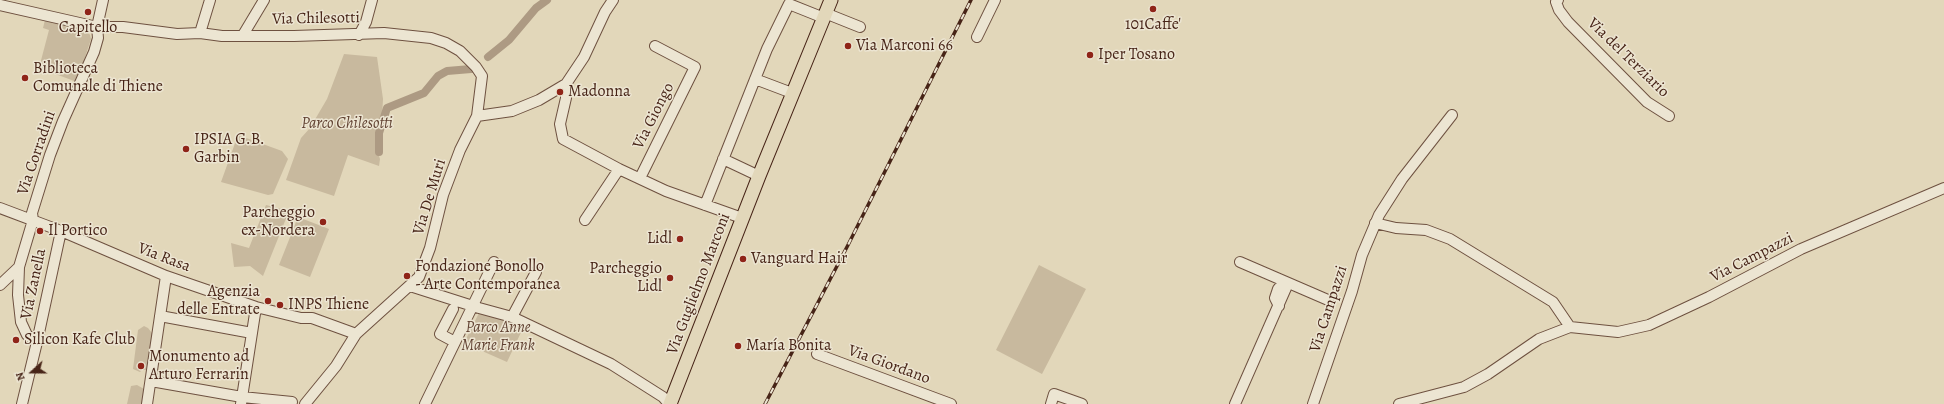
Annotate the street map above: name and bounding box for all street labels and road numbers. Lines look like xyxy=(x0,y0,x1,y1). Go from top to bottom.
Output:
street label: Via Chilesotti xyxy=(272,9,360,29)
street label: Via del Terziario xyxy=(1583,14,1673,102)
street label: Via Giongo xyxy=(629,80,679,152)
street label: Via Corradini xyxy=(14,108,60,198)
street label: Via De Muri xyxy=(409,157,451,237)
street label: Via Guglielmo Marconi xyxy=(663,211,735,357)
street label: Via Campazzi xyxy=(1707,229,1797,287)
street label: Via Rasa xyxy=(135,239,193,277)
street label: Via Zanella xyxy=(17,247,51,321)
street label: Via Campazzi xyxy=(1306,263,1352,355)
street label: Via Giordano xyxy=(845,341,933,389)

